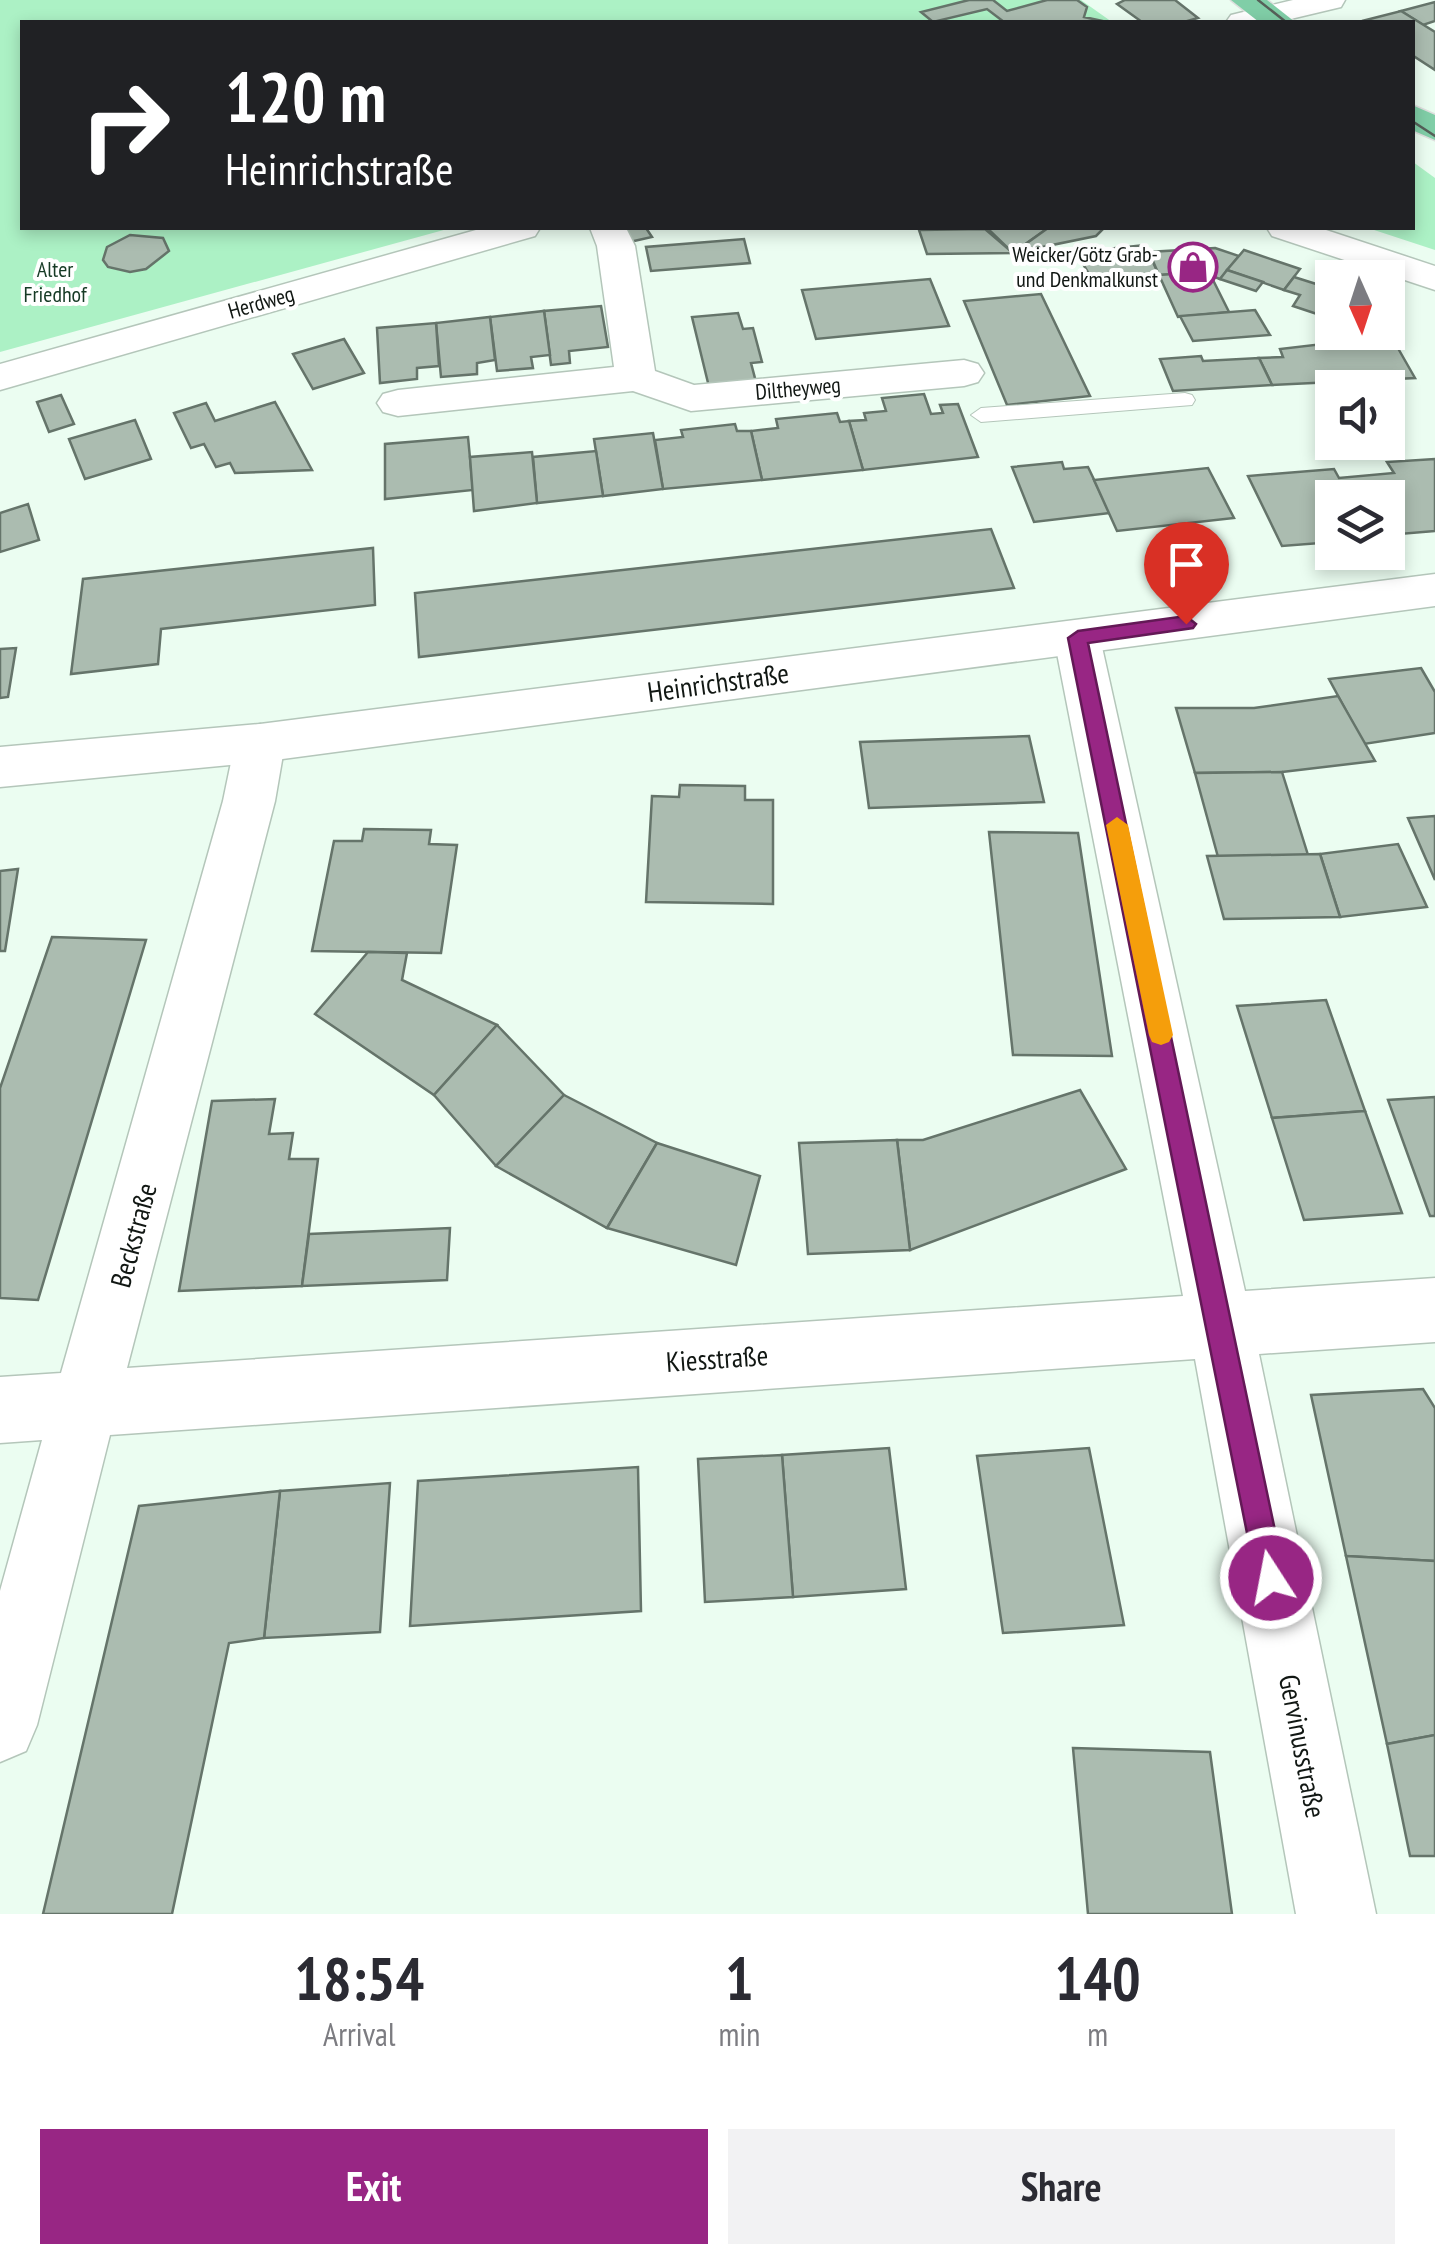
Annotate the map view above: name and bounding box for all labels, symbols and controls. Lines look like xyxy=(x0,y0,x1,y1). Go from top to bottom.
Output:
text: 120 m xyxy=(225,51,386,141)
icon: right xyxy=(60,60,190,190)
text: Heinrichstraße xyxy=(225,139,454,197)
place label: Weicker/Götz Grab- und Denkmalkunst xyxy=(1012,240,1158,293)
shop icon: Weicker/Götz Grab- und Denkmalkunst xyxy=(1167,241,1219,293)
park label: Alter Friedhof xyxy=(23,255,88,308)
north arrow xyxy=(1315,260,1405,350)
map controls xyxy=(1315,260,1405,570)
street label: Herdweg xyxy=(225,279,297,325)
street label: Diltheyweg xyxy=(754,370,842,406)
button: sound xyxy=(1315,370,1405,460)
button: layers xyxy=(1315,480,1405,570)
pin xyxy=(1144,522,1229,625)
icon: arrive xyxy=(1159,537,1214,592)
street label: Heinrichstraße xyxy=(645,654,791,710)
street label: Beckstraße xyxy=(101,1179,165,1291)
street label: Kiesstraße xyxy=(665,1336,769,1380)
position arrow xyxy=(1219,1526,1323,1630)
street label: Gervinusstraße xyxy=(1271,1671,1335,1821)
text: 18:54 xyxy=(294,1939,424,2017)
text: 1 xyxy=(725,1939,754,2017)
text: 140 xyxy=(1055,1939,1141,2017)
text: Arrival xyxy=(323,2013,395,2055)
text: min xyxy=(718,2013,760,2055)
text: m xyxy=(1087,2013,1108,2055)
button: Exit xyxy=(40,2129,708,2244)
button: Share xyxy=(728,2129,1395,2244)

